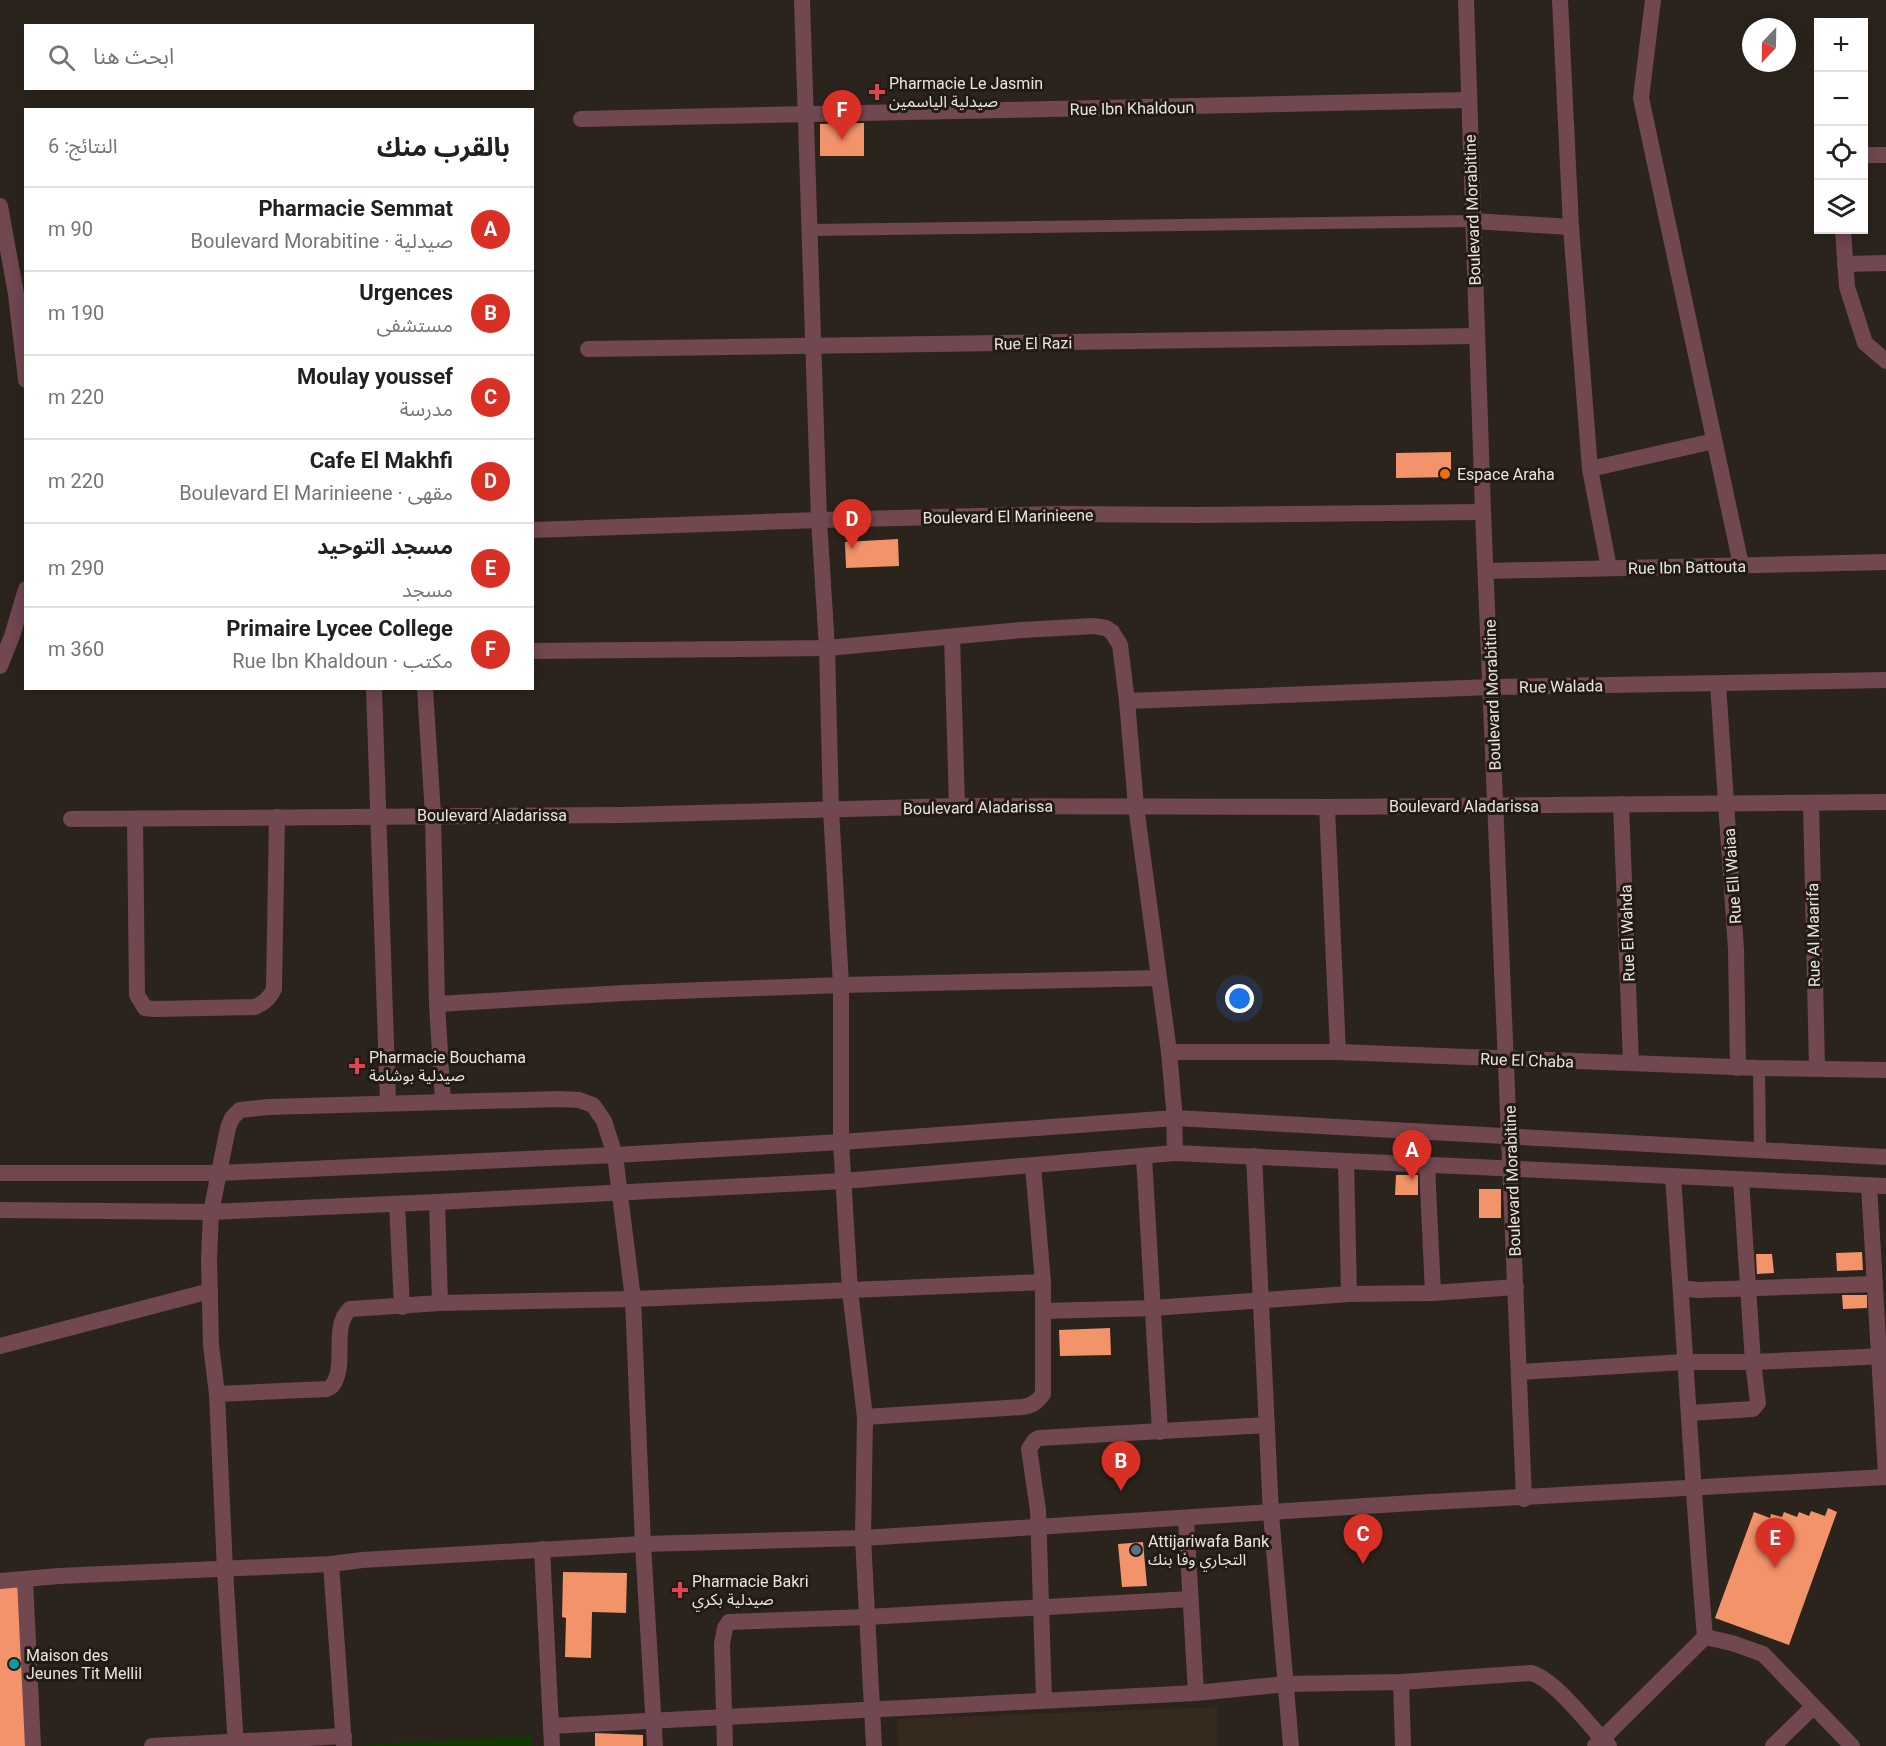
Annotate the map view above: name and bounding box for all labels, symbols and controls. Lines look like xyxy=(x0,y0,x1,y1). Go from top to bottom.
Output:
north arrow xyxy=(1742,18,1796,72)
map controls xyxy=(1814,18,1868,234)
button: + xyxy=(1814,18,1868,72)
search box xyxy=(24,24,534,90)
icon: search xyxy=(45,41,78,74)
text: ابحث هنا xyxy=(93,44,174,69)
button: − xyxy=(1814,72,1868,126)
place label: Pharmacie Le Jasmin صيدلية الياسمين xyxy=(889,74,1043,111)
marker: Pharmacie Le Jasmin صيدلية الياسمين xyxy=(870,85,884,99)
pin: F xyxy=(822,90,862,140)
street label: Rue Ibn Khaldoun xyxy=(1070,98,1194,119)
button: locate xyxy=(1814,126,1868,180)
text: بالقرب منك xyxy=(377,132,510,162)
text: النتائج: 6 xyxy=(48,134,118,158)
street label: Boulevard Morabitine xyxy=(1460,134,1485,286)
button: layers xyxy=(1814,180,1868,234)
text: Pharmacie Semmat xyxy=(258,196,453,221)
text: 90 m xyxy=(48,217,93,241)
text: A xyxy=(484,217,497,241)
text: صيدلية · Boulevard Morabitine xyxy=(191,229,453,253)
text: Urgences xyxy=(359,280,453,305)
text: 190 m xyxy=(48,301,104,325)
text: B xyxy=(484,301,497,325)
text: مستشفى xyxy=(376,313,453,337)
street label: Rue El Razi xyxy=(994,333,1072,354)
text: Moulay youssef xyxy=(297,364,453,389)
text: 220 m xyxy=(48,385,104,409)
text: C xyxy=(484,385,497,409)
text: مدرسة xyxy=(400,397,453,421)
text: Cafe El Makhfi xyxy=(310,448,453,473)
place label: Espace Araha xyxy=(1457,465,1555,484)
marker: Espace Araha xyxy=(1438,467,1452,481)
text: 220 m xyxy=(48,469,104,493)
text: D xyxy=(484,469,497,493)
text: مقهى · Boulevard El Marinieene xyxy=(179,481,453,505)
pin: D xyxy=(832,500,872,549)
street label: Boulevard El Marinieene xyxy=(922,506,1094,527)
text: مسجد التوحيد xyxy=(317,534,453,559)
text: 290 m xyxy=(48,556,104,580)
text: E xyxy=(485,556,496,580)
street label: Rue Ibn Battouta xyxy=(1628,557,1746,578)
text: مسجد xyxy=(402,578,453,602)
text: Primaire Lycee College xyxy=(226,616,453,641)
street label: Boulevard Morabitine xyxy=(1480,619,1505,771)
text: 360 m xyxy=(48,637,104,661)
text: F xyxy=(485,637,496,661)
text: مكتب · Rue Ibn Khaldoun xyxy=(232,649,453,673)
street label: Rue Walada xyxy=(1519,676,1603,697)
street label: Boulevard Aladarissa xyxy=(903,797,1053,818)
street label: Boulevard Aladarissa xyxy=(1389,797,1539,816)
street label: Boulevard Aladarissa xyxy=(417,806,567,825)
street label: Rue Ell Waiaa xyxy=(1720,827,1745,924)
street label: Rue Al Maarifa xyxy=(1803,883,1824,987)
street label: Rue El Wahda xyxy=(1616,884,1639,982)
your location xyxy=(1225,984,1254,1013)
place label: Pharmacie Bouchama صيدلية بوشامة xyxy=(369,1048,526,1085)
street label: Rue El Chaba xyxy=(1480,1049,1574,1072)
marker: Pharmacie Bouchama صيدلية بوشامة xyxy=(350,1059,364,1073)
street label: Boulevard Morabitine xyxy=(1500,1105,1525,1257)
pin: A xyxy=(1392,1130,1432,1180)
pin: B xyxy=(1102,1442,1140,1491)
pin: C xyxy=(1344,1514,1382,1564)
pin: E xyxy=(1756,1518,1794,1568)
place label: Attijariwafa Bank التجاري وفا بنك xyxy=(1148,1532,1270,1572)
marker: Attijariwafa Bank التجاري وفا بنك xyxy=(1129,1543,1143,1557)
place label: Pharmacie Bakri صيدلية بكري xyxy=(692,1572,809,1612)
marker: Pharmacie Bakri صيدلية بكري xyxy=(673,1583,687,1597)
place label: Maison des Jeunes Tit Mellil xyxy=(26,1646,142,1683)
marker: Maison des Jeunes Tit Mellil xyxy=(7,1657,21,1671)

